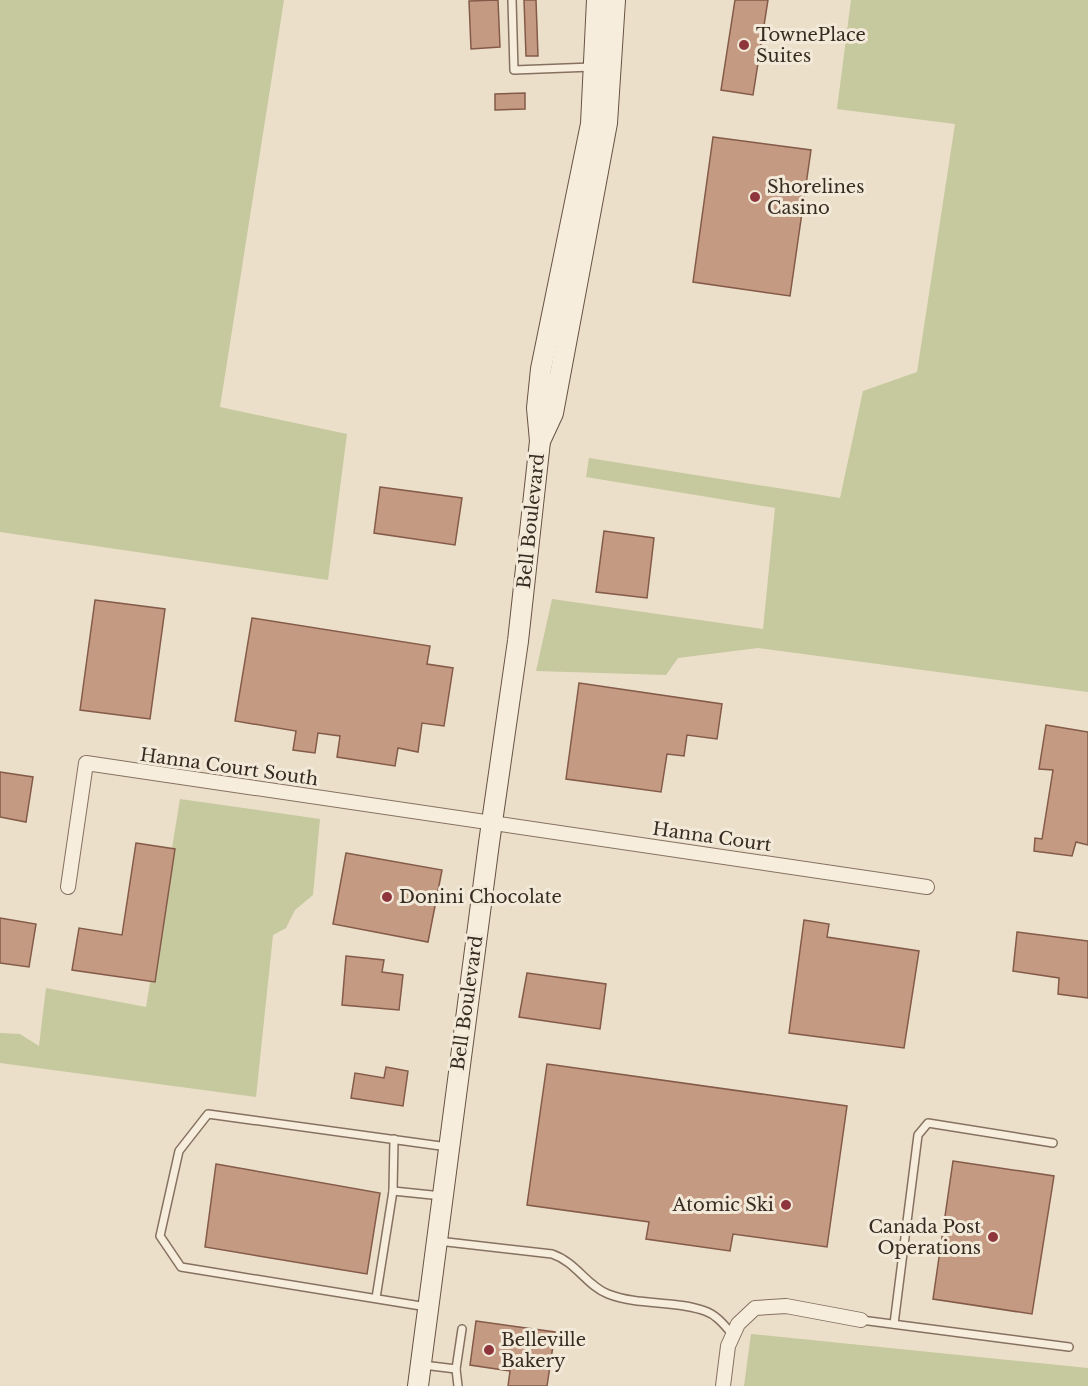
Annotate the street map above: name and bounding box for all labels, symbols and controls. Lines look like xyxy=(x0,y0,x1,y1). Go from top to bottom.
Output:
place label: TownePlace Suites xyxy=(756,24,866,67)
marker: TownePlace Suites xyxy=(737,38,751,52)
place label: Shorelines Casino xyxy=(767,176,864,219)
marker: Shorelines Casino xyxy=(748,190,762,204)
street label: Bell Boulevard xyxy=(513,452,549,590)
street label: Hanna Court South xyxy=(138,744,320,790)
street label: Hanna Court xyxy=(651,818,773,856)
place label: Donini Chocolate xyxy=(399,886,562,908)
marker: Donini Chocolate xyxy=(380,890,394,904)
street label: Bell Boulevard xyxy=(447,934,487,1072)
place label: Atomic Ski xyxy=(672,1194,774,1216)
marker: Atomic Ski xyxy=(779,1198,793,1212)
place label: Canada Post Operations xyxy=(869,1216,981,1259)
marker: Canada Post Operations xyxy=(986,1230,1000,1244)
place label: Belleville Bakery xyxy=(501,1329,586,1372)
marker: Belleville Bakery xyxy=(482,1343,496,1357)

